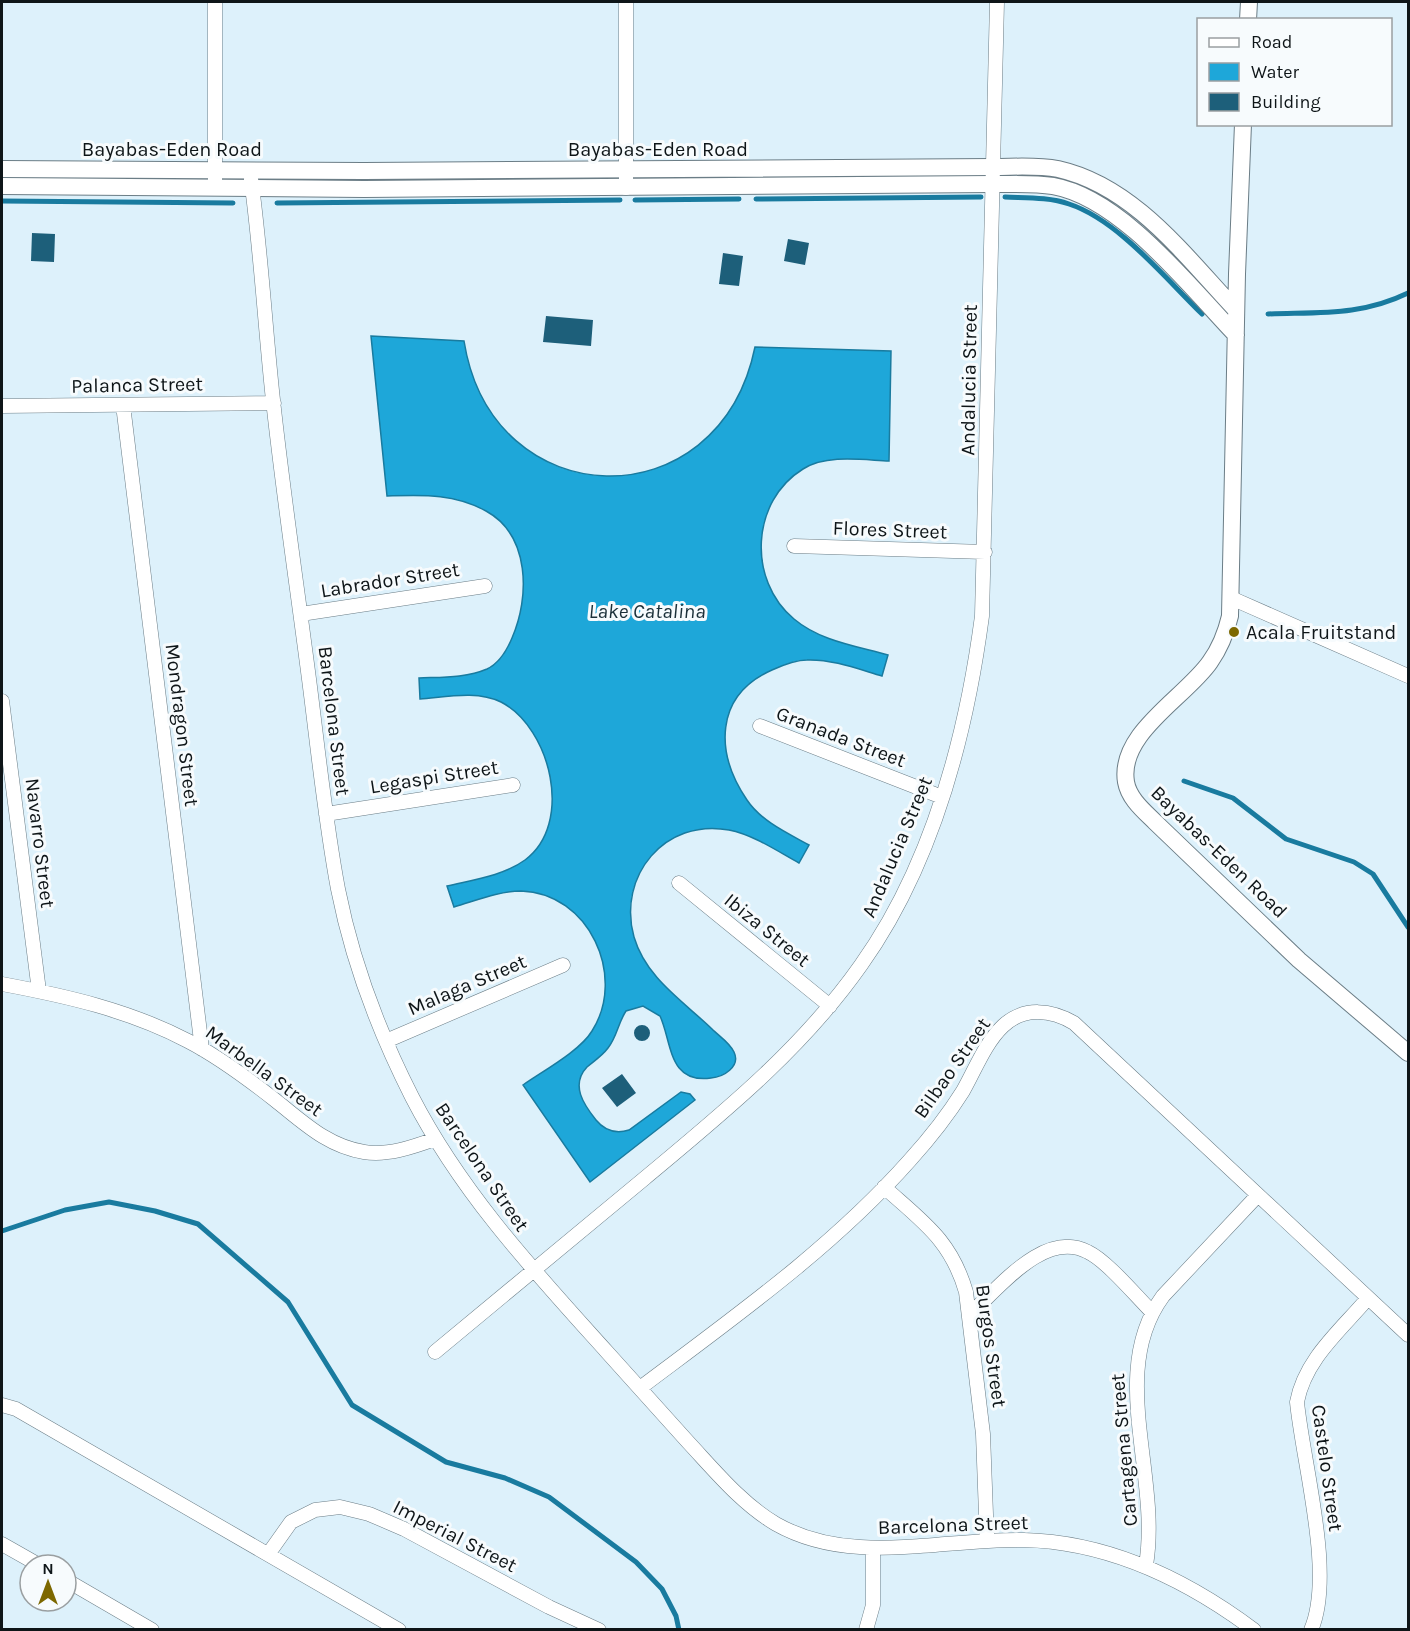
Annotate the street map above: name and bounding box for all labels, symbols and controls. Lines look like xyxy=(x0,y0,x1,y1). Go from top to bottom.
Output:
legend xyxy=(1197,18,1392,126)
text: Road xyxy=(1251,31,1292,53)
text: Water xyxy=(1251,61,1299,83)
text: Building xyxy=(1251,91,1321,113)
street label: Bayabas-Eden Road xyxy=(82,138,262,161)
street label: Bayabas-Eden Road xyxy=(568,138,748,161)
street label: Andalucia Street xyxy=(956,304,982,456)
street label: Palanca Street xyxy=(71,372,204,398)
street label: Flores Street xyxy=(832,517,948,544)
street label: Labrador Street xyxy=(319,558,461,602)
water label: Lake Catalina xyxy=(588,599,706,623)
place label: Acala Fruitstand xyxy=(1246,621,1396,644)
marker: Acala Fruitstand xyxy=(1227,625,1241,639)
street label: Mondragon Street xyxy=(161,642,203,808)
street label: Barcelona Street xyxy=(313,645,355,798)
street label: Granada Street xyxy=(773,702,909,772)
street label: Legaspi Street xyxy=(368,755,500,799)
street label: Andalucia Street xyxy=(857,773,937,921)
street label: Navarro Street xyxy=(21,777,59,910)
street label: Bayabas-Eden Road xyxy=(1146,781,1292,923)
street label: Ibiza Street xyxy=(720,888,815,972)
street label: Malaga Street xyxy=(404,950,530,1020)
street label: Bilbao Street xyxy=(909,1013,995,1123)
street label: Marbella Street xyxy=(201,1021,327,1121)
street label: Barcelona Street xyxy=(430,1098,534,1236)
street label: Burgos Street xyxy=(971,1283,1011,1409)
street label: Cartagena Street xyxy=(1106,1372,1142,1527)
street label: Castelo Street xyxy=(1307,1403,1347,1533)
street label: Imperial Street xyxy=(389,1495,521,1577)
street label: Barcelona Street xyxy=(877,1511,1029,1539)
north arrow xyxy=(18,1553,78,1613)
text: N xyxy=(42,1559,54,1578)

